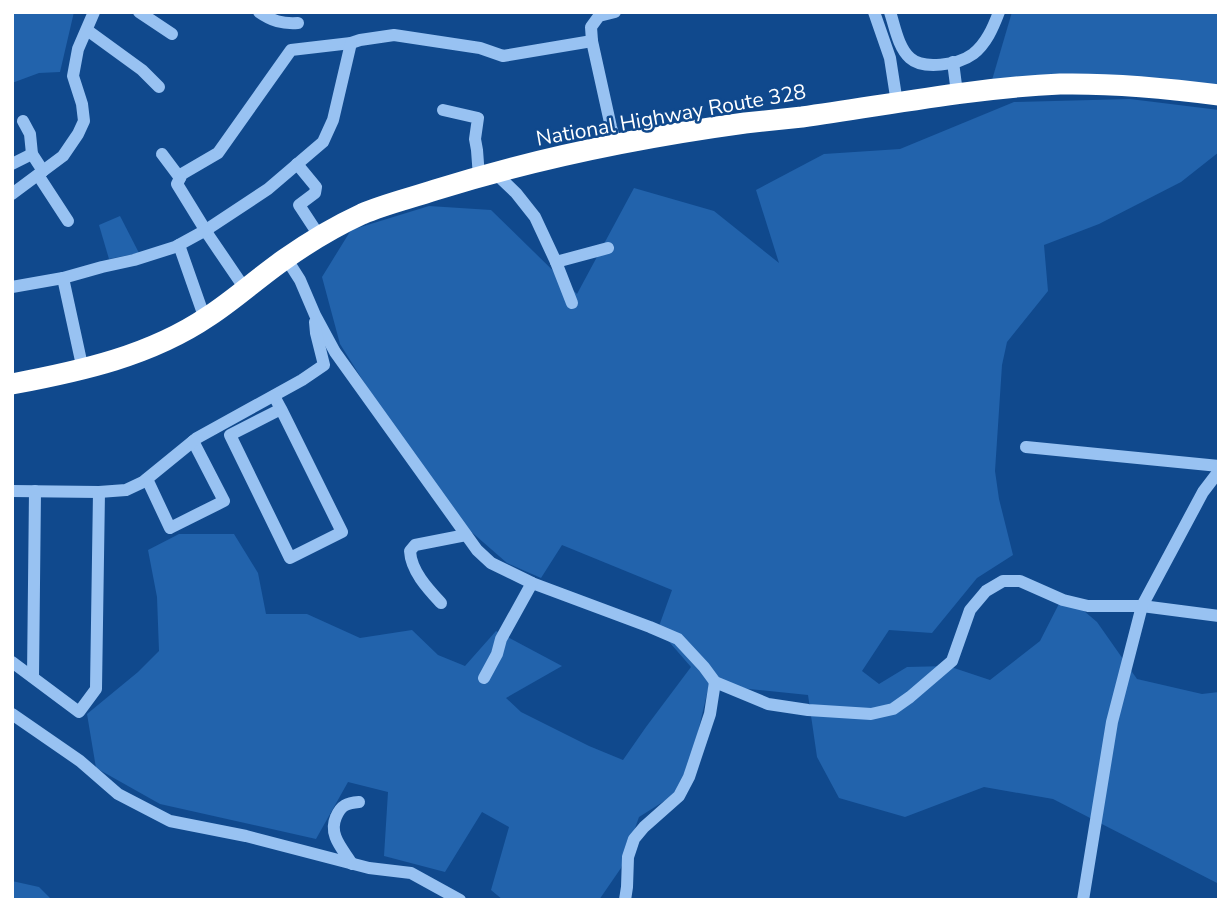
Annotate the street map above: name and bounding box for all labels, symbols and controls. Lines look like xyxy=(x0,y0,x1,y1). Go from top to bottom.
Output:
street label: National Highway Route 328 xyxy=(534,77,808,153)

